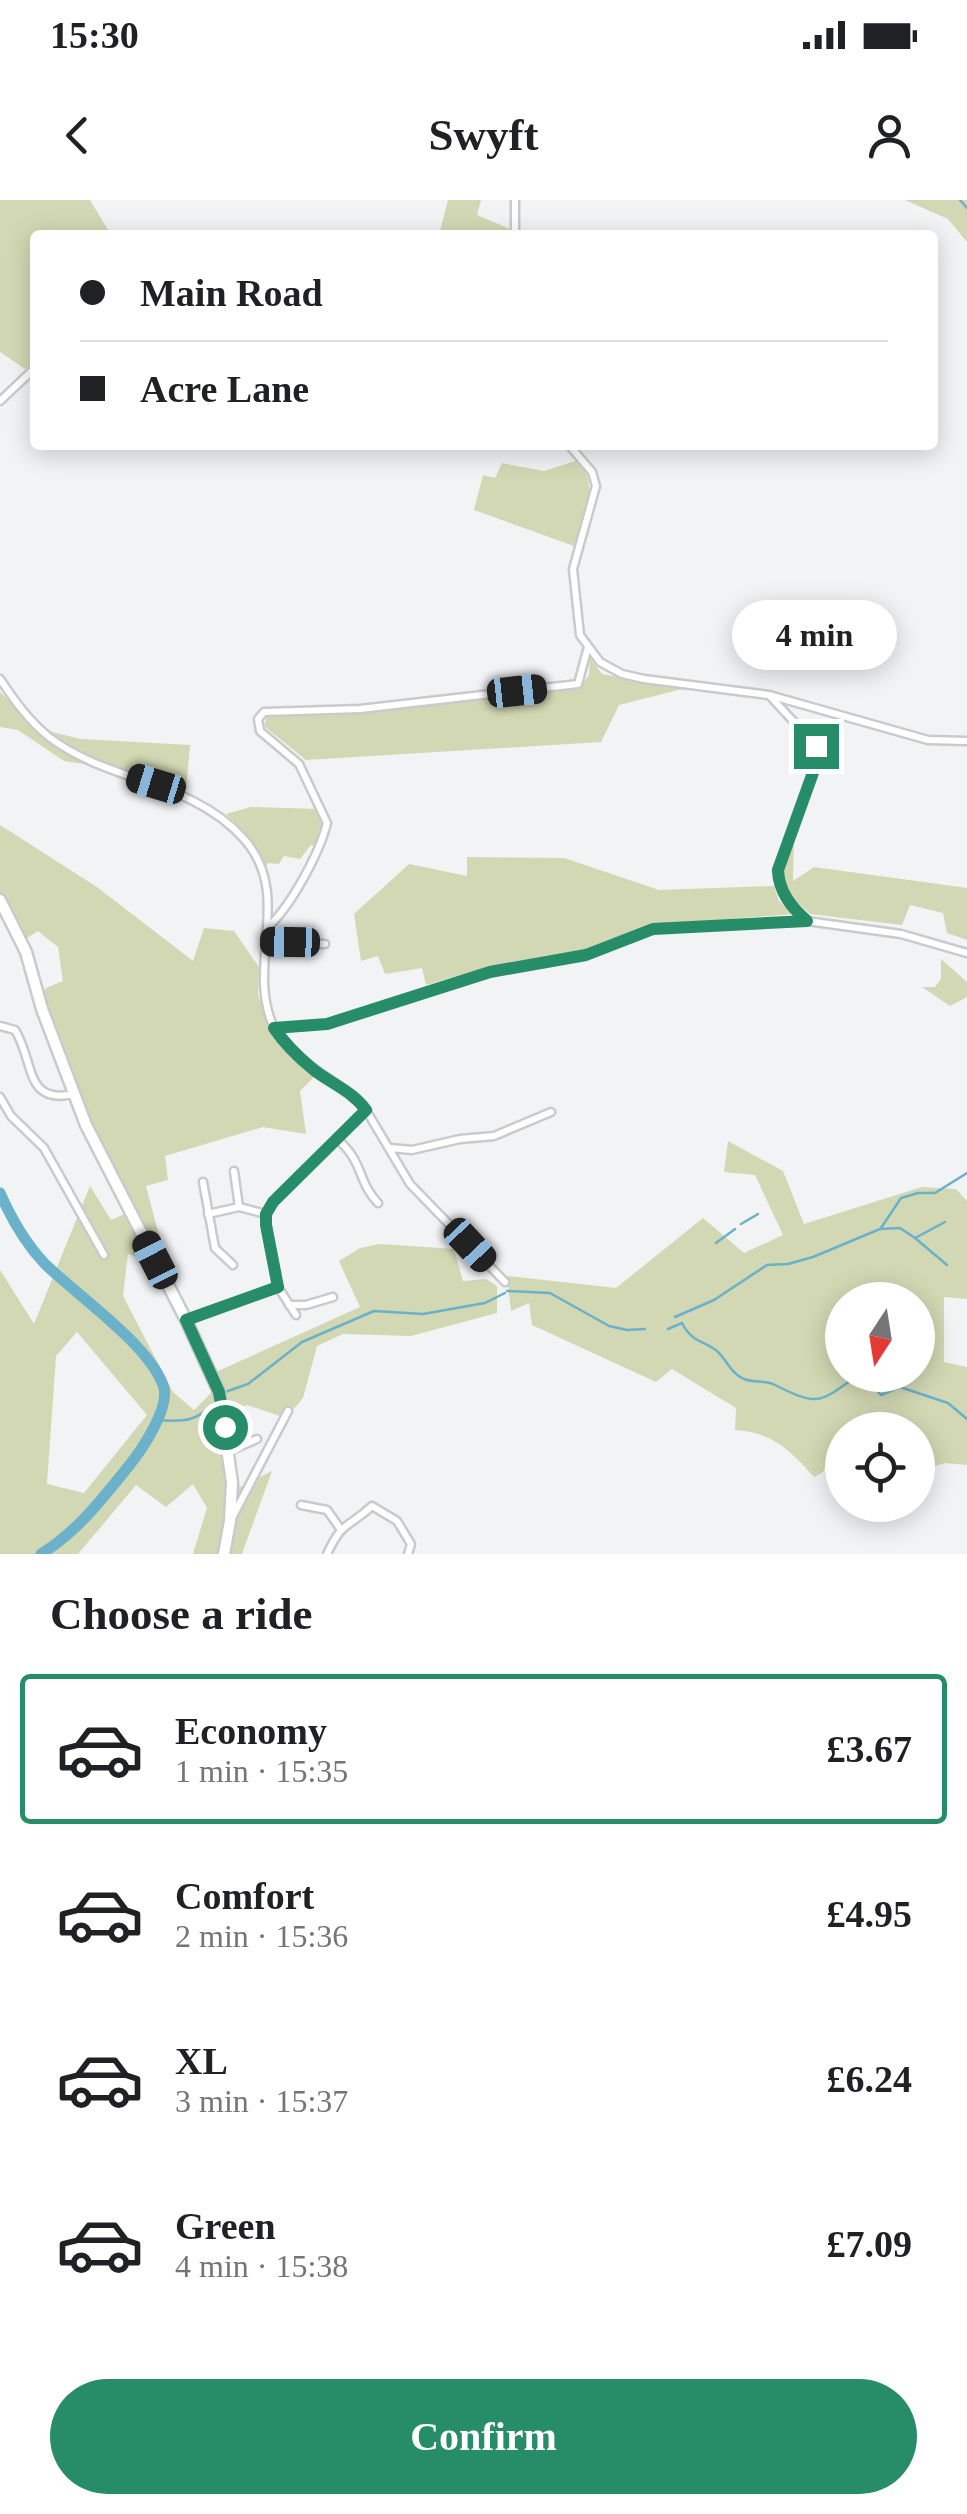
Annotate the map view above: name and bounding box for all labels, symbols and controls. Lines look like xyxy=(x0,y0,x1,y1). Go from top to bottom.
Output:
text: 15:30 xyxy=(50,14,139,56)
icon: back xyxy=(50,108,105,163)
icon: person xyxy=(862,108,917,163)
text: Swyft xyxy=(429,110,539,160)
text: Main Road xyxy=(140,272,323,314)
text: Acre Lane xyxy=(140,368,309,410)
callout: 4 min xyxy=(734,601,898,671)
text: 4 min xyxy=(776,617,853,653)
car xyxy=(486,673,548,709)
route end xyxy=(794,724,839,769)
car xyxy=(123,761,189,807)
car xyxy=(260,926,320,958)
car xyxy=(439,1213,501,1277)
car xyxy=(128,1226,182,1294)
north arrow xyxy=(825,1282,935,1392)
map controls xyxy=(825,1282,935,1522)
route start xyxy=(203,1405,248,1450)
button: locate xyxy=(825,1412,935,1522)
text: Choose a ride xyxy=(50,1589,313,1639)
icon: car xyxy=(55,1704,145,1794)
text: Economy xyxy=(175,1710,327,1752)
text: £3.67 xyxy=(827,1728,912,1770)
text: 1 min · 15:35 xyxy=(175,1753,348,1789)
icon: car xyxy=(55,1869,145,1959)
text: Comfort xyxy=(175,1875,314,1917)
text: £4.95 xyxy=(827,1893,912,1935)
text: 2 min · 15:36 xyxy=(175,1918,348,1954)
icon: car xyxy=(55,2034,145,2124)
text: XL xyxy=(175,2040,228,2082)
text: £6.24 xyxy=(827,2058,912,2100)
text: 3 min · 15:37 xyxy=(175,2083,348,2119)
icon: car xyxy=(55,2199,145,2289)
text: Green xyxy=(175,2205,276,2247)
text: £7.09 xyxy=(827,2223,912,2265)
text: 4 min · 15:38 xyxy=(175,2248,348,2284)
button: Confirm xyxy=(50,2379,917,2494)

